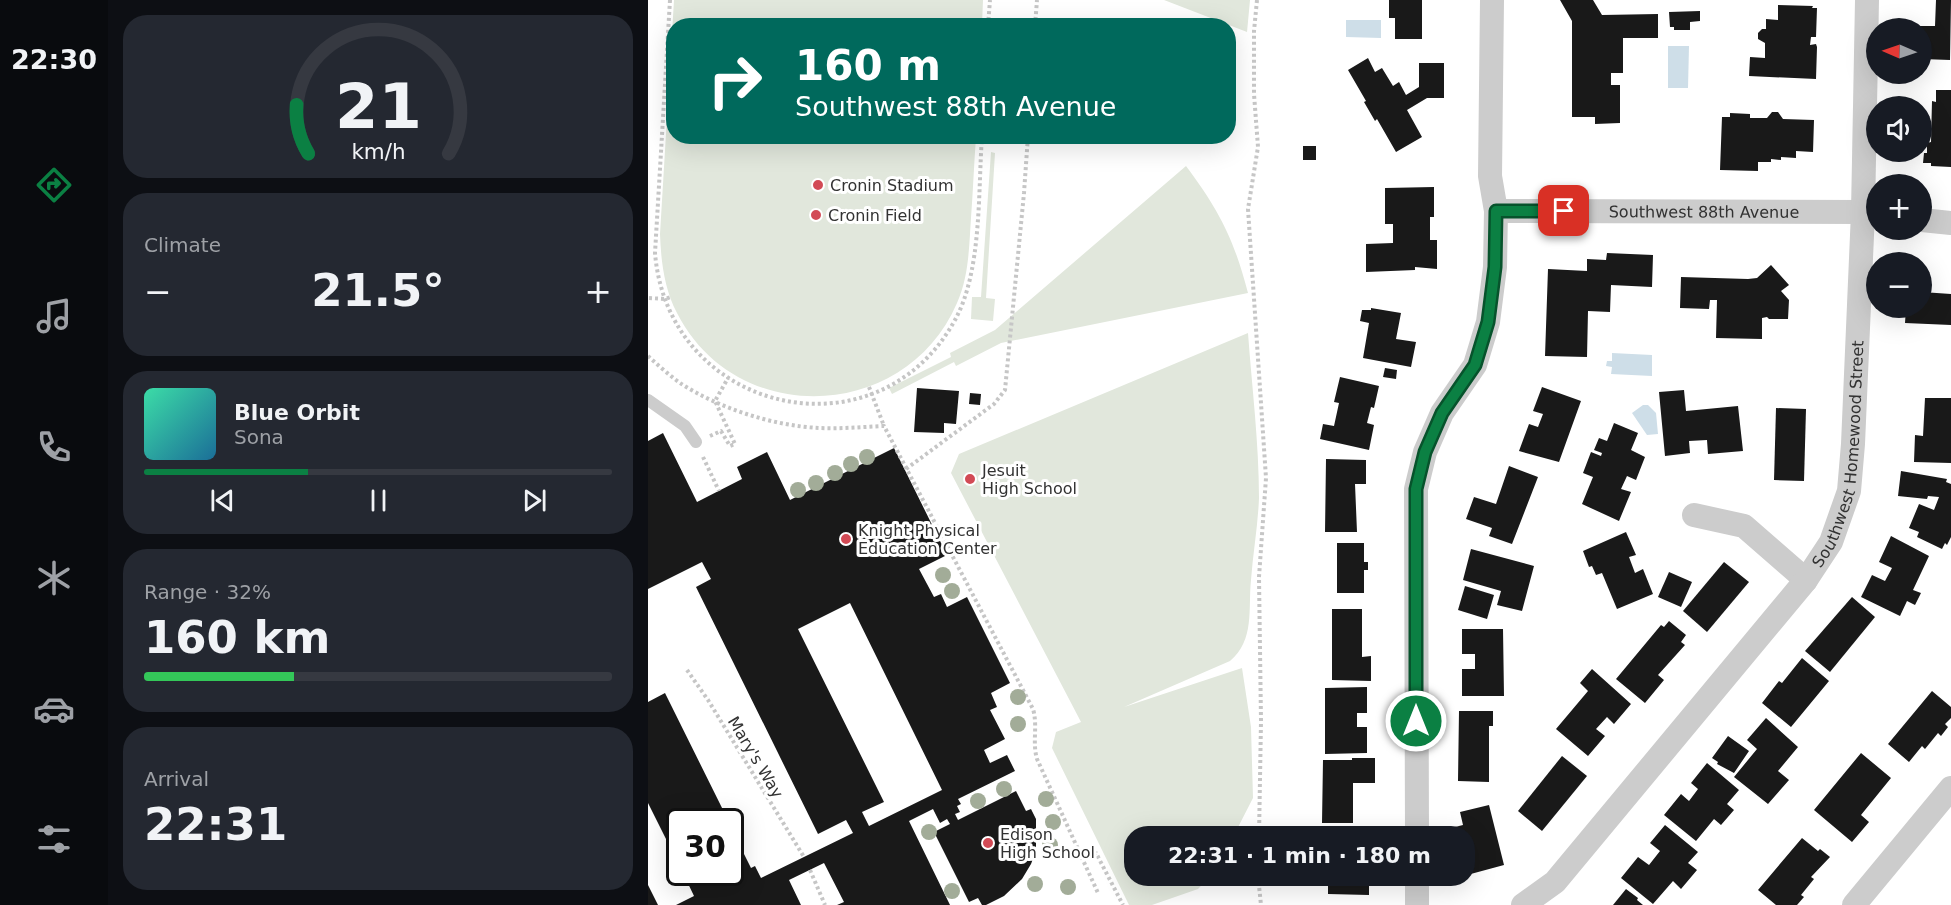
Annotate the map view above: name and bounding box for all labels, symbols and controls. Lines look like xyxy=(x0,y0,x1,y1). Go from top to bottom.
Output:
north arrow xyxy=(1866,18,1932,84)
map controls xyxy=(1866,18,1932,318)
text: 160 m xyxy=(795,41,941,90)
icon: right xyxy=(696,42,774,120)
text: 22:30 xyxy=(11,44,97,75)
text: 21 xyxy=(335,70,421,143)
text: Southwest 88th Avenue xyxy=(795,91,1116,122)
button: sound xyxy=(1866,96,1932,162)
text: km/h xyxy=(351,139,405,164)
icon: directions xyxy=(33,164,75,206)
button: + xyxy=(1866,174,1932,240)
place label: Cronin Stadium xyxy=(830,176,954,195)
marker: Cronin Stadium xyxy=(811,178,825,192)
pin xyxy=(1538,185,1589,236)
icon: arrive xyxy=(1547,194,1580,227)
street label: Southwest 88th Avenue xyxy=(1609,202,1799,222)
place label: Cronin Field xyxy=(828,206,922,225)
marker: Cronin Field xyxy=(809,208,823,222)
text: Climate xyxy=(144,233,221,257)
button: − xyxy=(1866,252,1932,318)
text: 21.5° xyxy=(311,264,445,317)
text: − xyxy=(144,272,172,311)
text: + xyxy=(584,272,612,311)
icon: music xyxy=(33,295,75,337)
street label: Southwest Homewood Street xyxy=(1808,340,1867,571)
text: Blue Orbit xyxy=(234,400,360,425)
text: Sona xyxy=(234,425,284,449)
icon: phone xyxy=(33,426,75,468)
place label: Jesuit High School xyxy=(981,461,1077,498)
marker: Jesuit High School xyxy=(963,472,977,486)
icon: previous xyxy=(206,484,239,517)
icon: pause xyxy=(362,484,395,517)
icon: next xyxy=(518,484,551,517)
place label: Knight Physical Education Center xyxy=(858,521,997,558)
marker: Knight Physical Education Center xyxy=(839,532,853,546)
icon: climate xyxy=(33,557,75,599)
text: Range · 32% xyxy=(144,580,271,604)
text: 160 km xyxy=(144,611,330,664)
icon: car xyxy=(33,688,75,730)
position arrow xyxy=(1384,689,1448,753)
street label: Mary's Way xyxy=(724,713,787,801)
text: Arrival xyxy=(144,767,209,791)
text: 22:31 xyxy=(144,798,287,851)
speed limit sign: 30 xyxy=(666,808,744,886)
icon: filters xyxy=(33,818,75,860)
place label: Edison High School xyxy=(1000,825,1095,862)
marker: Edison High School xyxy=(981,836,995,850)
text: 22:31 · 1 min · 180 m xyxy=(1168,843,1431,868)

